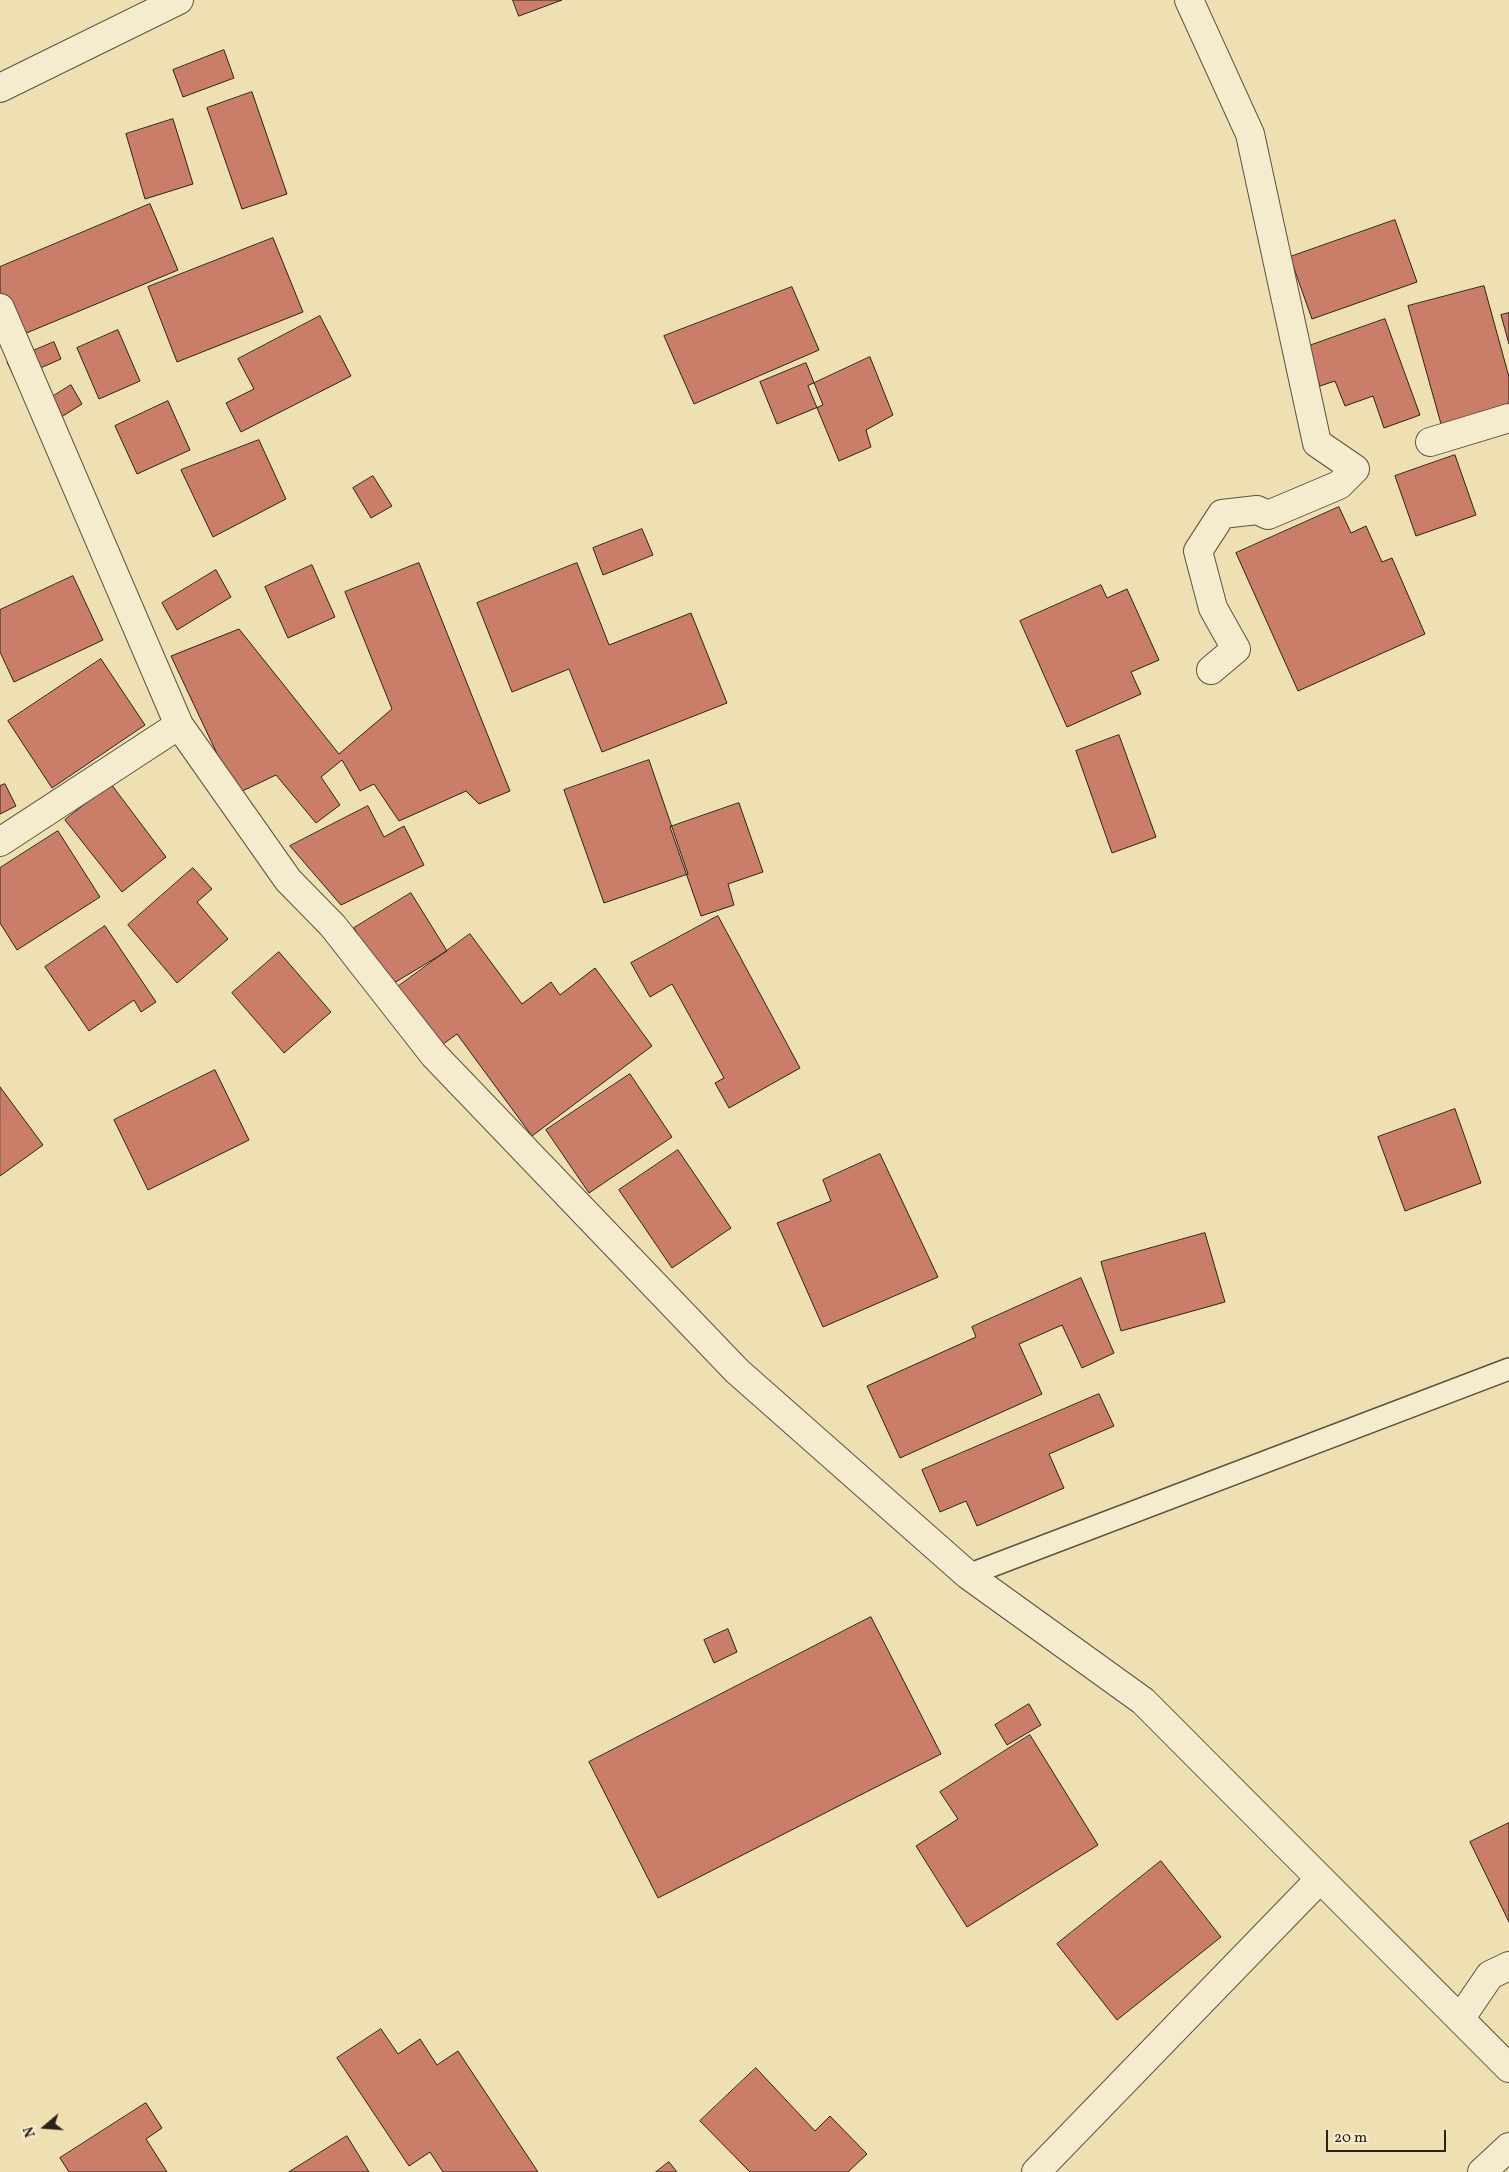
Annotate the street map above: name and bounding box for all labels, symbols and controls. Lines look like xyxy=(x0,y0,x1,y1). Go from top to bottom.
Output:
north arrow xyxy=(20,2102,70,2152)
scale bar xyxy=(1329,2120,1449,2152)
text: N xyxy=(20,2124,41,2140)
text: 20 m xyxy=(1334,2128,1367,2149)

